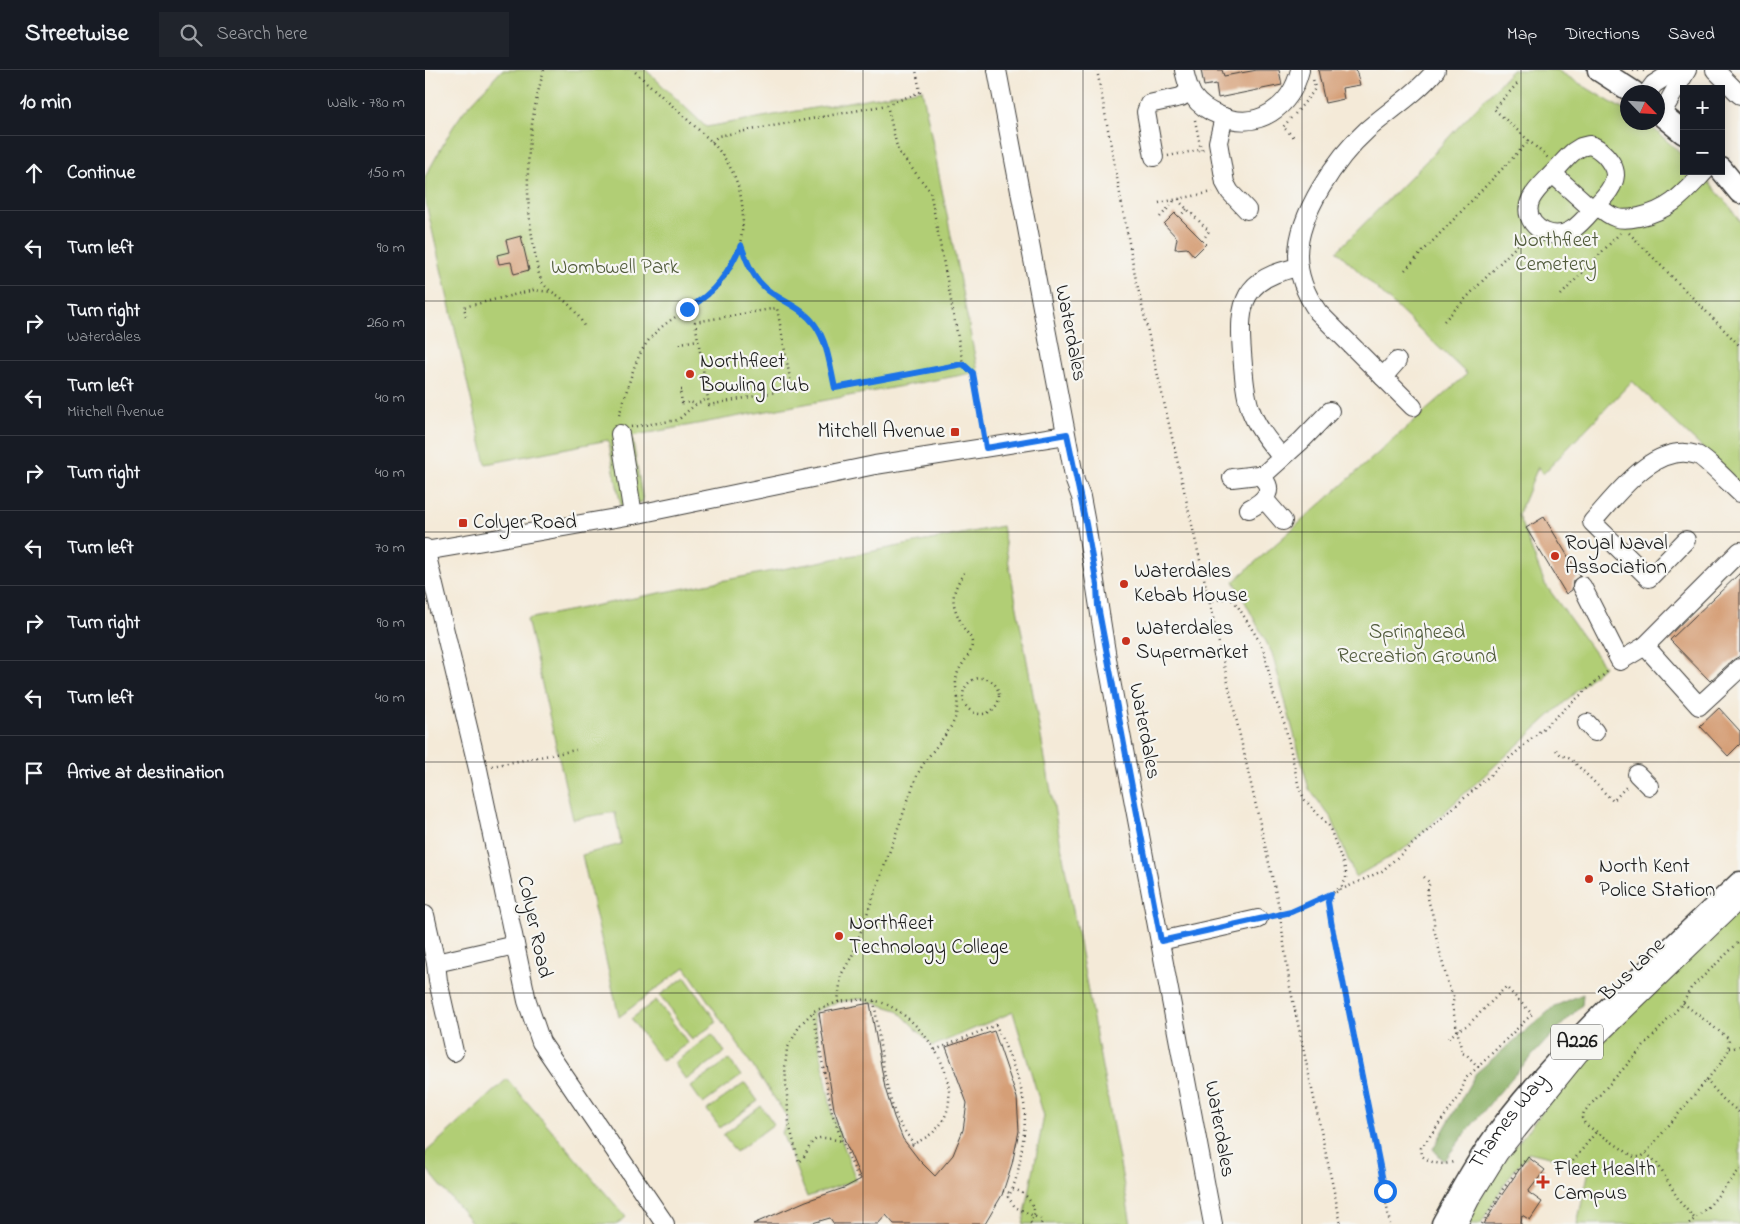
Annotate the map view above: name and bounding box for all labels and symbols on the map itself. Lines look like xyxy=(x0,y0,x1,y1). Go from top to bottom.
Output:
north arrow xyxy=(1620,85,1665,130)
park label: Northfleet Cemetery xyxy=(1513,226,1599,282)
park label: Wombwell Park xyxy=(551,253,680,283)
street label: Waterdales xyxy=(1046,282,1094,384)
route end xyxy=(676,298,699,321)
place label: Northfleet Bowling Club xyxy=(699,347,809,403)
marker: Northfleet Bowling Club xyxy=(684,368,696,380)
place label: Mitchell Avenue xyxy=(818,417,946,447)
marker: Mitchell Avenue xyxy=(949,426,961,438)
place label: Colyer Road xyxy=(473,508,577,540)
marker: Colyer Road xyxy=(457,517,469,529)
place label: Royal Naval Association xyxy=(1565,529,1668,583)
marker: Royal Naval Association xyxy=(1549,550,1561,562)
place label: Waterdales Kebab House xyxy=(1134,557,1248,611)
marker: Waterdales Kebab House xyxy=(1118,578,1130,590)
place label: Waterdales Supermarket xyxy=(1136,614,1249,668)
park label: Springhead Recreation Ground xyxy=(1337,618,1497,672)
marker: Waterdales Supermarket xyxy=(1120,635,1132,647)
street label: Waterdales xyxy=(1120,680,1168,782)
place label: North Kent Police Station xyxy=(1599,852,1715,906)
street label: Colyer Road xyxy=(507,873,560,982)
marker: North Kent Police Station xyxy=(1583,873,1595,885)
place label: Northfleet Technology College xyxy=(849,909,1009,965)
marker: Northfleet Technology College xyxy=(833,930,845,942)
street label: Bus Lane xyxy=(1593,931,1673,1010)
road number: A226 xyxy=(1551,1024,1603,1060)
street label: Thames Way xyxy=(1462,1067,1557,1176)
street label: Waterdales xyxy=(1196,1078,1242,1180)
place label: Fleet Health Campus xyxy=(1553,1155,1656,1209)
marker: Fleet Health Campus xyxy=(1536,1175,1550,1189)
route start xyxy=(1374,1180,1397,1203)

